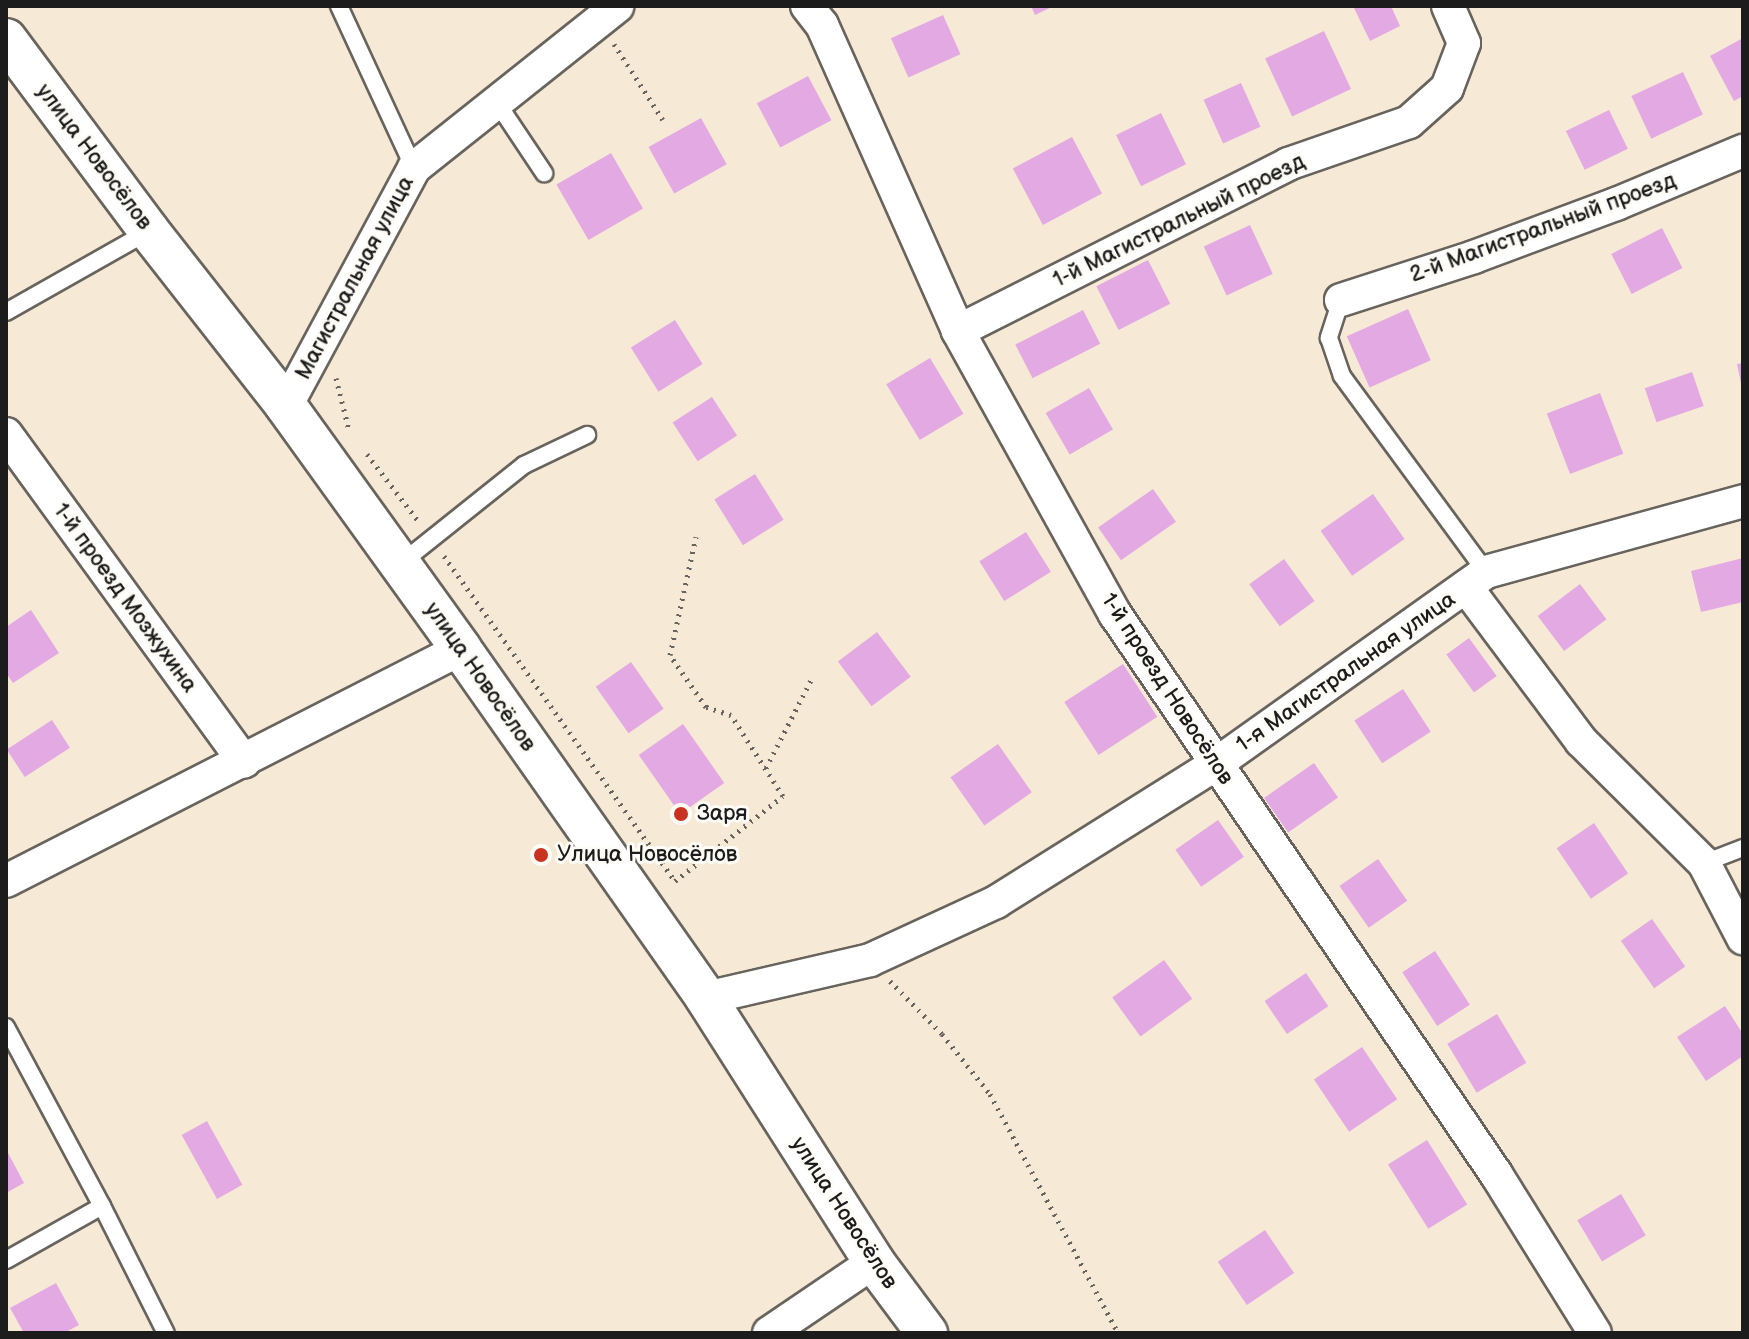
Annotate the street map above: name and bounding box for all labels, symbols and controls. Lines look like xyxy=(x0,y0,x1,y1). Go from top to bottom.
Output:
street label: улица Новосёлов xyxy=(30,79,158,235)
street label: 1-й Магистральный проезд xyxy=(1049,148,1309,294)
street label: 2-й Магистральный проезд xyxy=(1406,167,1680,289)
street label: Магистральная улица xyxy=(290,172,420,384)
street label: 1-й проезд Мозжухина xyxy=(48,498,202,698)
street label: 1-я Магистральная улица xyxy=(1231,586,1461,758)
street label: 1-й проезд Новосёлов xyxy=(1095,588,1239,790)
street label: улица Новосёлов xyxy=(419,597,541,757)
place label: Заря xyxy=(697,801,748,827)
marker: Заря xyxy=(672,805,690,823)
place label: Улица Новосёлов xyxy=(557,842,737,868)
marker: Улица Новосёлов xyxy=(532,846,550,864)
street label: улица Новосёлов xyxy=(785,1132,903,1294)

